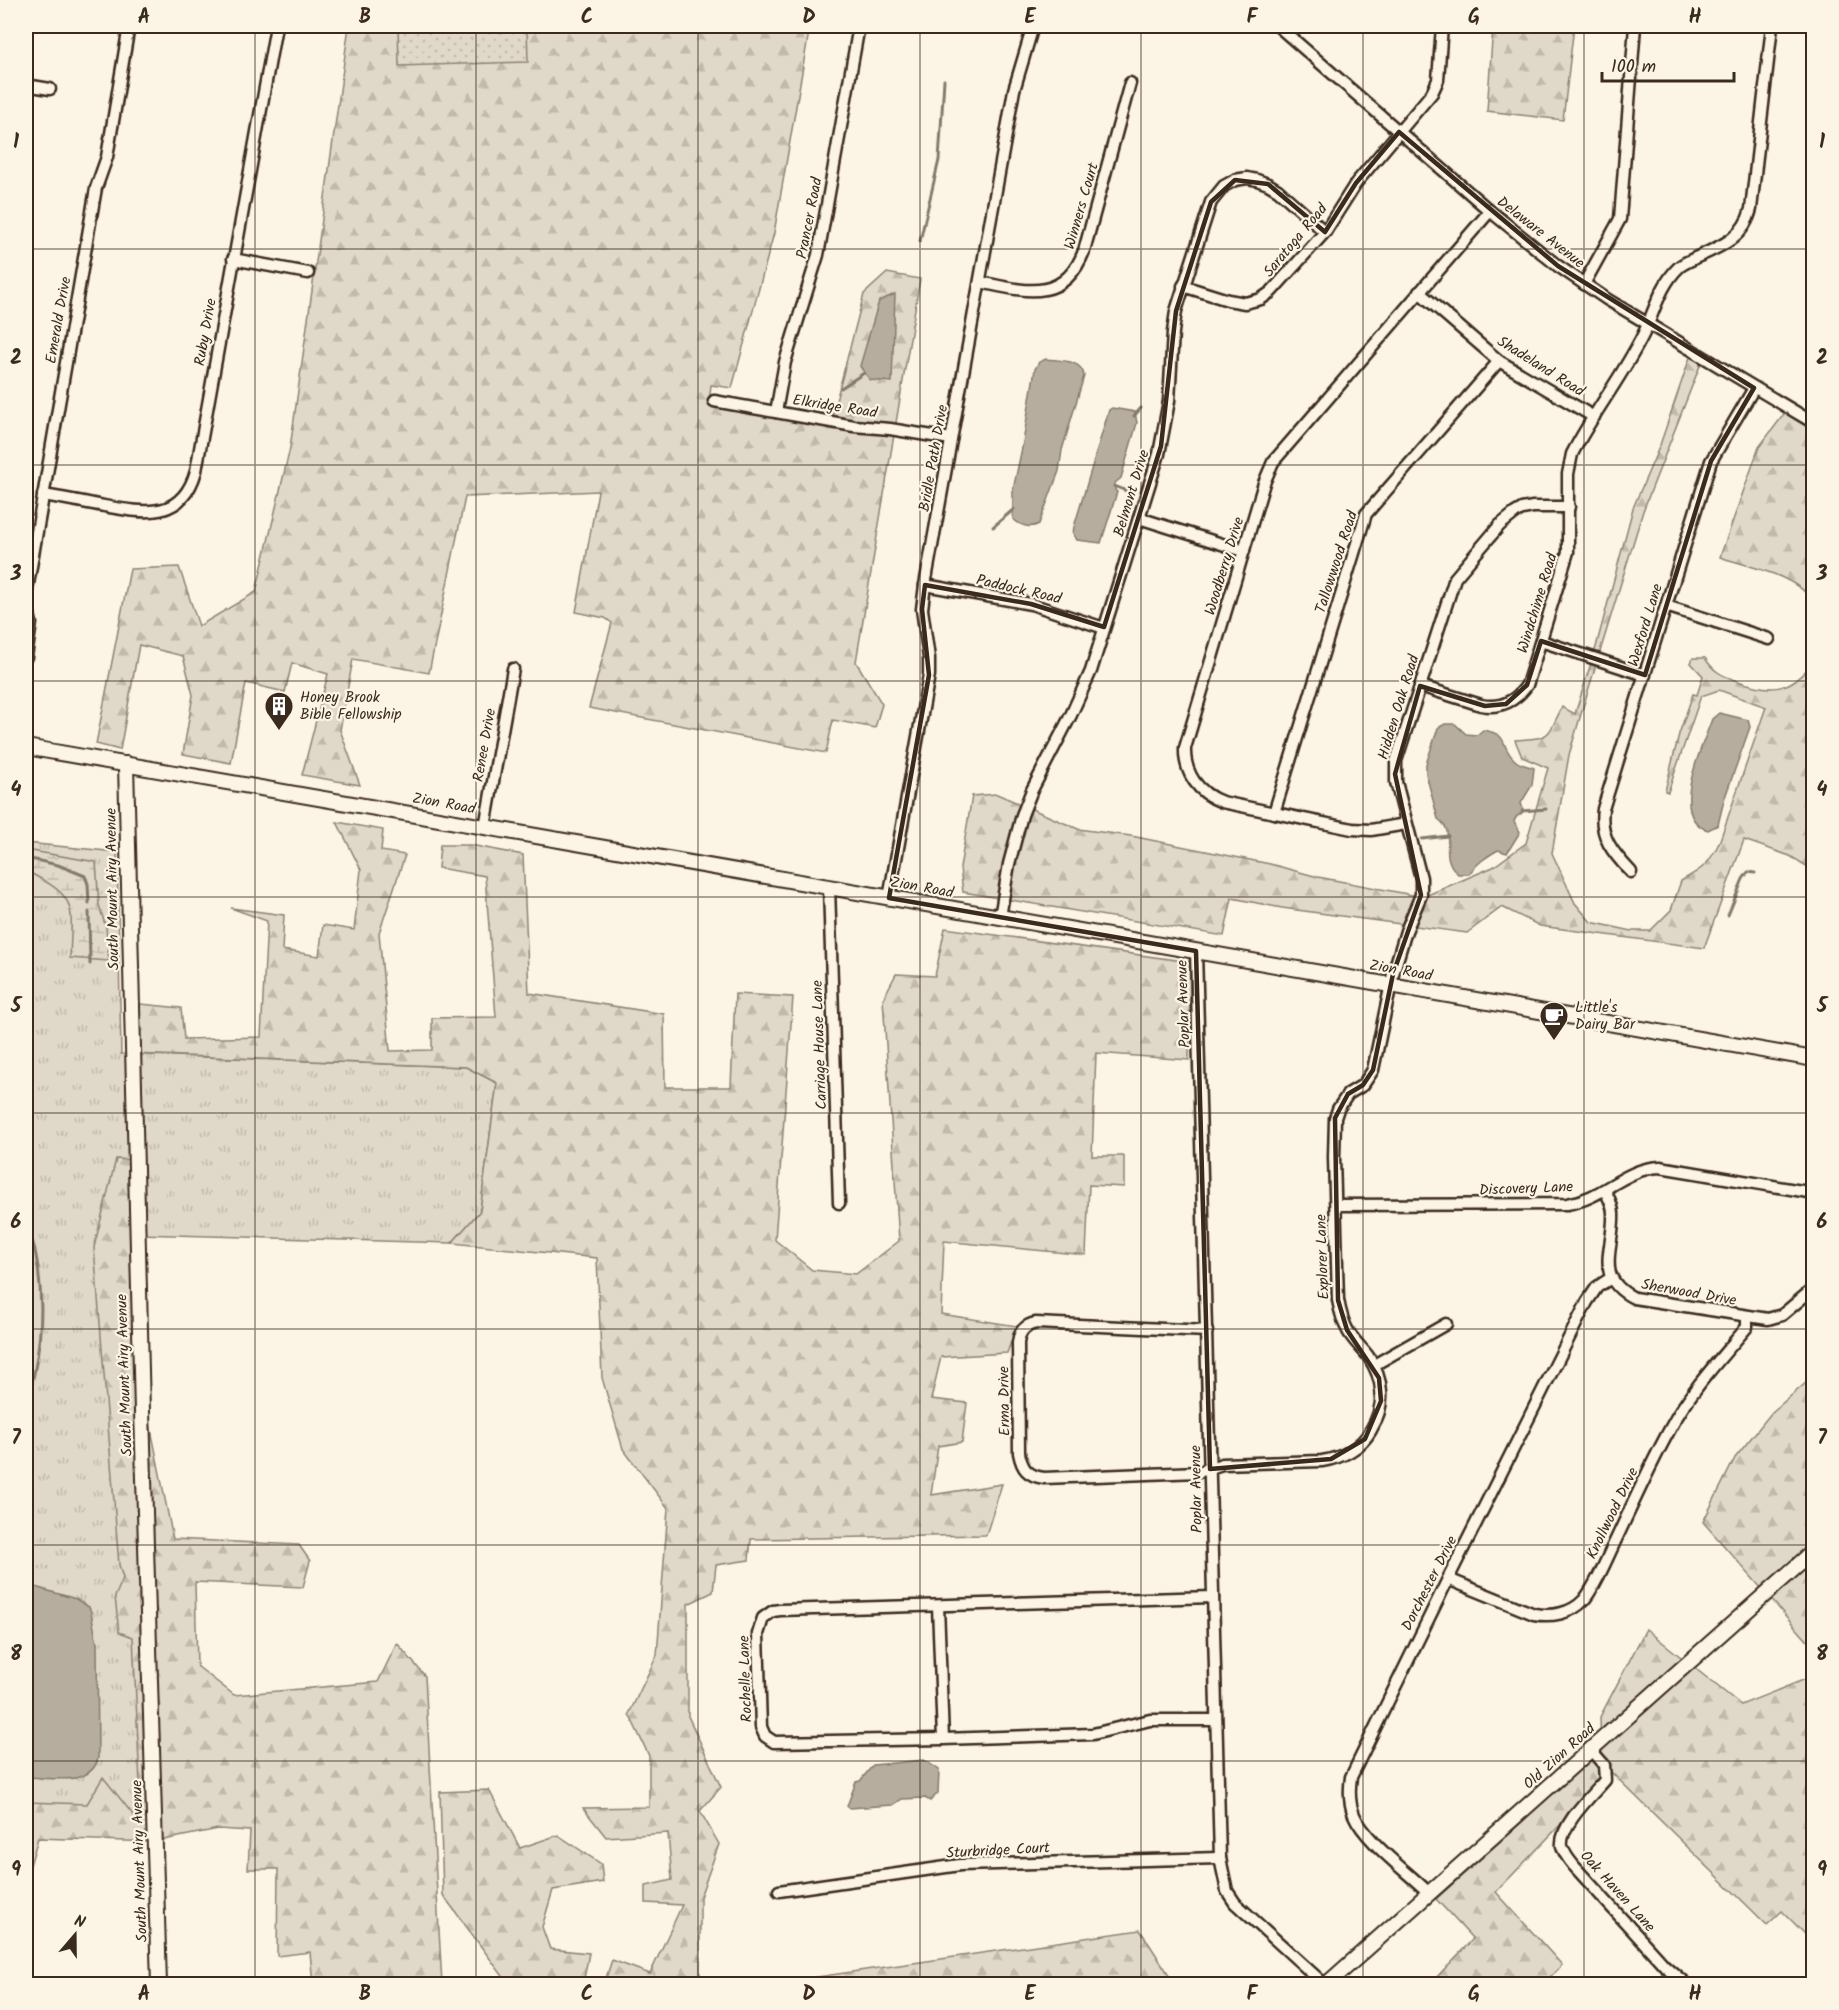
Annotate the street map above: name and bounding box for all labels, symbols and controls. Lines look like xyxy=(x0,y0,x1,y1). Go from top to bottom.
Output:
text: A xyxy=(138,2,150,34)
text: B xyxy=(359,2,371,34)
text: C xyxy=(581,2,593,34)
text: D xyxy=(802,2,816,34)
text: E xyxy=(1024,2,1036,34)
text: F xyxy=(1247,2,1259,34)
text: G xyxy=(1468,2,1480,34)
text: H xyxy=(1688,2,1702,34)
scale bar xyxy=(1602,45,1734,83)
text: 100 m xyxy=(1611,53,1656,82)
text: 1 xyxy=(13,127,19,159)
text: 1 xyxy=(1819,127,1825,159)
street label: Winners Court xyxy=(1058,160,1106,252)
street label: Prancer Road xyxy=(790,175,830,261)
street label: Delaware Avenue xyxy=(1491,191,1590,275)
street label: Saratoga Road xyxy=(1258,198,1334,283)
street label: Emerald Drive xyxy=(40,275,78,366)
street label: Ruby Drive xyxy=(188,296,224,368)
street label: Shadeland Road xyxy=(1492,330,1589,404)
text: 2 xyxy=(10,343,22,375)
text: 2 xyxy=(1816,343,1828,375)
street label: Elkridge Road xyxy=(791,388,879,426)
street label: Bridle Path Drive xyxy=(913,403,955,514)
street label: Belmont Drive xyxy=(1107,447,1157,540)
street label: Tallowwood Road xyxy=(1309,507,1365,617)
street label: Woodberry Drive xyxy=(1199,514,1251,618)
street label: Windchime Road xyxy=(1511,550,1565,656)
text: 3 xyxy=(10,559,22,591)
text: 3 xyxy=(1816,559,1828,591)
street label: Paddock Road xyxy=(974,569,1064,612)
street label: Wexford Lane xyxy=(1622,581,1670,670)
street label: Hidden Oak Road xyxy=(1372,651,1426,763)
place label: Honey Brook Bible Fellowship xyxy=(300,686,401,727)
building icon: Honey Brook Bible Fellowship xyxy=(263,690,295,732)
street label: Renee Drive xyxy=(467,706,503,784)
text: 4 xyxy=(11,775,22,807)
text: 4 xyxy=(1817,775,1828,807)
street label: Zion Road xyxy=(410,787,478,821)
street label: South Mount Airy Avenue xyxy=(100,807,126,970)
street label: Zion Road xyxy=(888,871,956,905)
street label: Zion Road xyxy=(1367,954,1435,988)
street label: Poplar Avenue xyxy=(1170,959,1198,1048)
street label: Carriage House Lane xyxy=(806,980,834,1110)
text: 5 xyxy=(10,991,23,1023)
text: 5 xyxy=(1816,991,1829,1023)
place label: Little's Dairy Bar xyxy=(1575,996,1636,1037)
cafe icon: Little's Dairy Bar xyxy=(1538,1000,1570,1042)
street label: Discovery Lane xyxy=(1479,1175,1574,1203)
text: 6 xyxy=(11,1207,22,1239)
text: 6 xyxy=(1817,1207,1828,1239)
street label: Explorer Lane xyxy=(1310,1214,1336,1300)
street label: Sherwood Drive xyxy=(1639,1273,1739,1313)
street label: South Mount Airy Avenue xyxy=(110,1293,140,1457)
street label: Erma Drive xyxy=(992,1366,1018,1436)
text: 7 xyxy=(11,1423,21,1455)
text: 7 xyxy=(1817,1423,1827,1455)
street label: Poplar Avenue xyxy=(1184,1445,1210,1533)
street label: Knollwood Drive xyxy=(1580,1463,1646,1563)
street label: Dorchester Drive xyxy=(1396,1531,1464,1635)
street label: Rochelle Lane xyxy=(732,1635,760,1723)
text: 8 xyxy=(10,1639,22,1671)
text: 8 xyxy=(1816,1639,1828,1671)
street label: Old Zion Road xyxy=(1518,1717,1602,1796)
street label: South Mount Airy Avenue xyxy=(125,1779,155,1943)
street label: Sturbridge Court xyxy=(946,1836,1051,1866)
street label: Oak Haven Lane xyxy=(1574,1845,1661,1938)
text: 9 xyxy=(11,1855,21,1887)
text: 9 xyxy=(1817,1855,1827,1887)
north arrow xyxy=(45,1905,105,1965)
text: N xyxy=(71,1909,89,1936)
text: A xyxy=(138,1979,150,2010)
text: B xyxy=(359,1979,371,2010)
text: C xyxy=(581,1979,593,2010)
text: D xyxy=(802,1979,816,2010)
text: E xyxy=(1024,1979,1036,2010)
text: F xyxy=(1247,1979,1259,2010)
text: G xyxy=(1468,1979,1480,2010)
text: H xyxy=(1688,1979,1702,2010)

